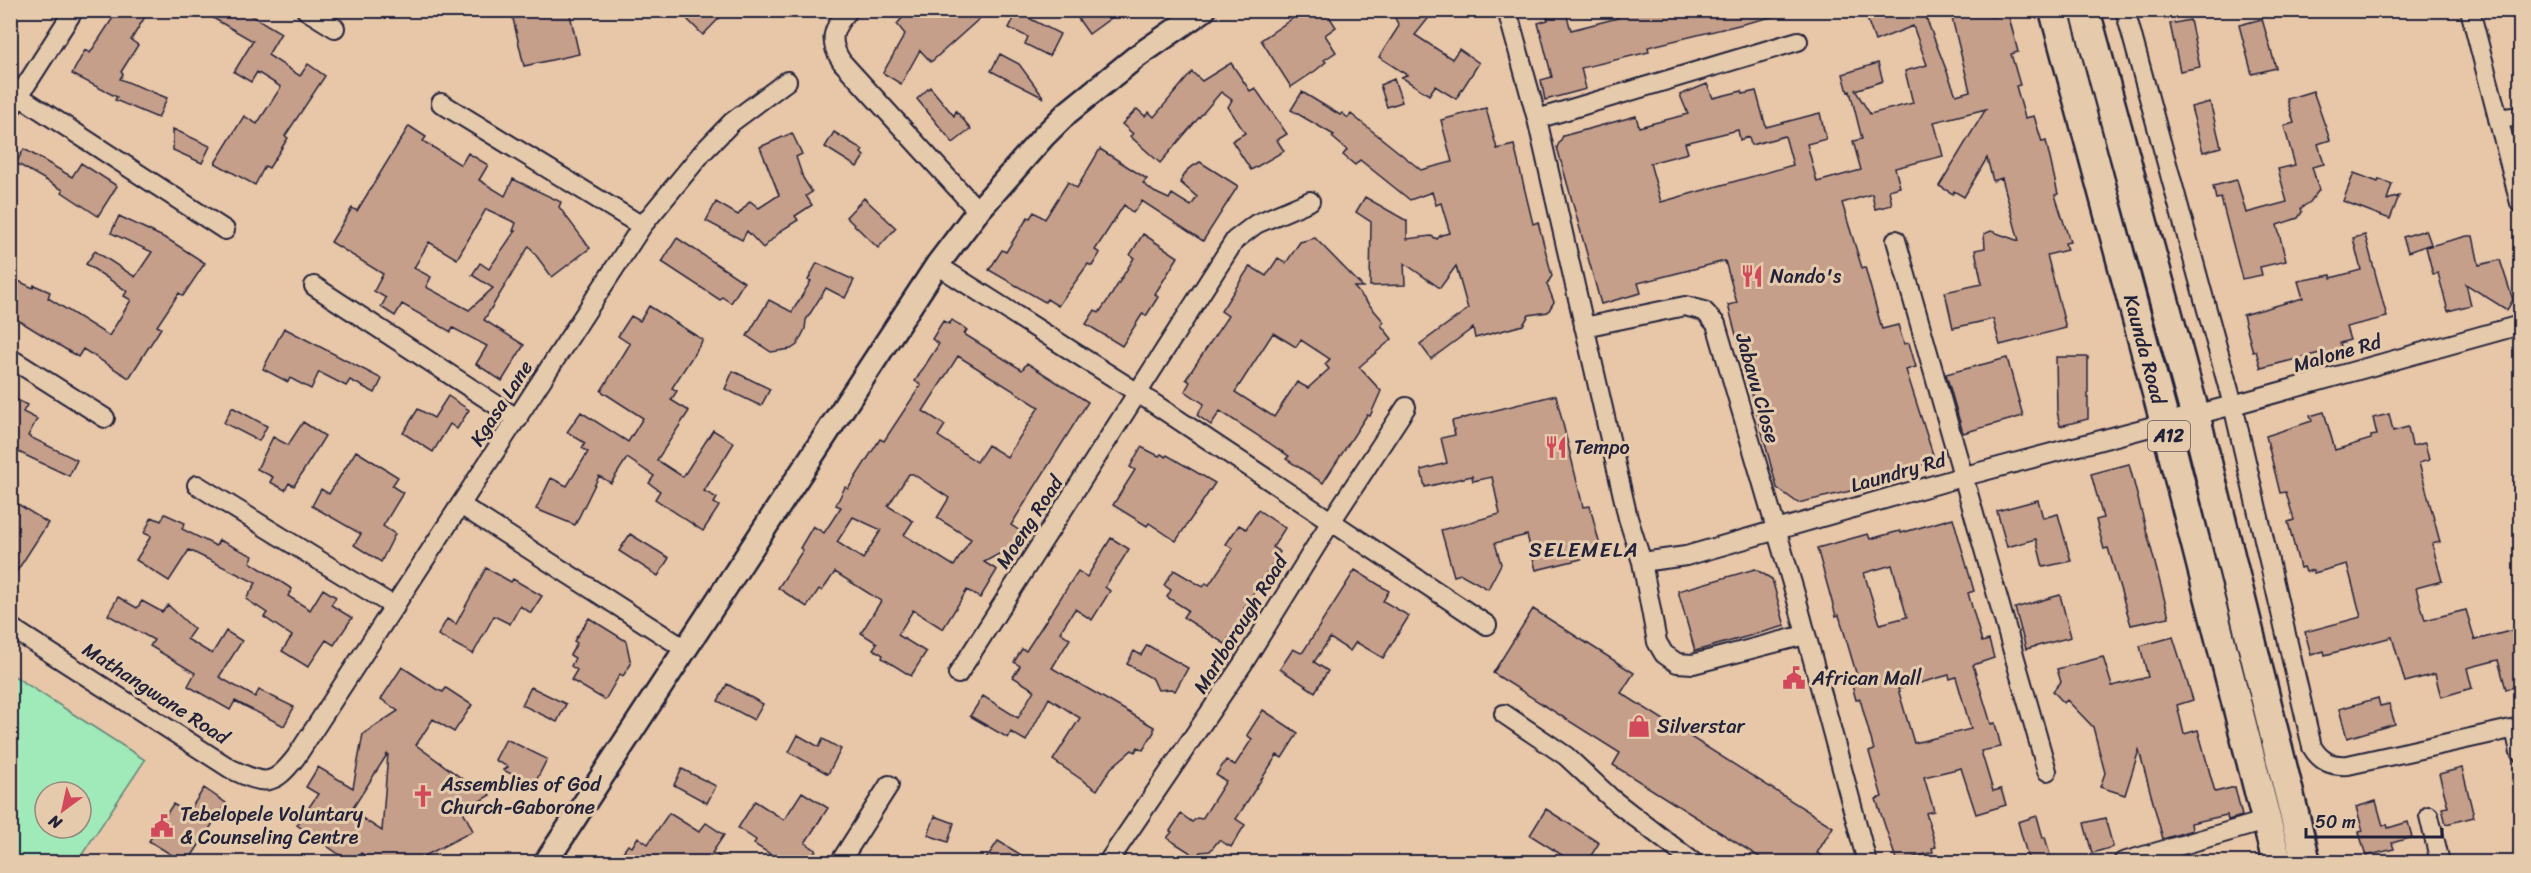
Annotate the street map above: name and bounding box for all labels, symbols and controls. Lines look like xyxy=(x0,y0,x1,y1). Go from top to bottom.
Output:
place label: Nando's xyxy=(1770,259,1842,294)
restaurant icon: Nando's xyxy=(1739,263,1765,289)
street label: Kaunda Road xyxy=(2113,290,2176,409)
street label: Malone Rd xyxy=(2289,324,2387,383)
street label: Jabavu Close xyxy=(1725,328,1790,448)
street label: Kgasa Lane xyxy=(460,353,543,454)
road number: A12 xyxy=(2148,421,2190,451)
place label: Tempo xyxy=(1574,430,1630,465)
restaurant icon: Tempo xyxy=(1543,434,1569,460)
street label: Laundry Rd xyxy=(1846,442,1951,503)
street label: Moeng Road xyxy=(986,467,1074,576)
district label: SELEMELA xyxy=(1529,531,1639,569)
street label: Marlborough Road xyxy=(1184,547,1298,701)
street label: Mathangwane Road xyxy=(75,633,238,755)
place label: African Mall xyxy=(1811,661,1922,696)
public building icon: African Mall xyxy=(1781,665,1807,691)
place label: Silverstar xyxy=(1657,709,1746,744)
shop icon: Silverstar xyxy=(1626,713,1652,739)
place label: Assemblies of God Church-Gaborone xyxy=(440,767,602,825)
north arrow xyxy=(33,780,93,840)
church icon: Assemblies of God Church-Gaborone xyxy=(410,783,436,809)
place label: Tebelopele Voluntary & Counseling Centre xyxy=(180,797,364,855)
scale bar xyxy=(2306,801,2442,839)
text: N xyxy=(42,806,68,838)
text: 50 m xyxy=(2315,806,2356,838)
public building icon: Tebelopele Voluntary & Counseling Centre xyxy=(149,813,175,839)

